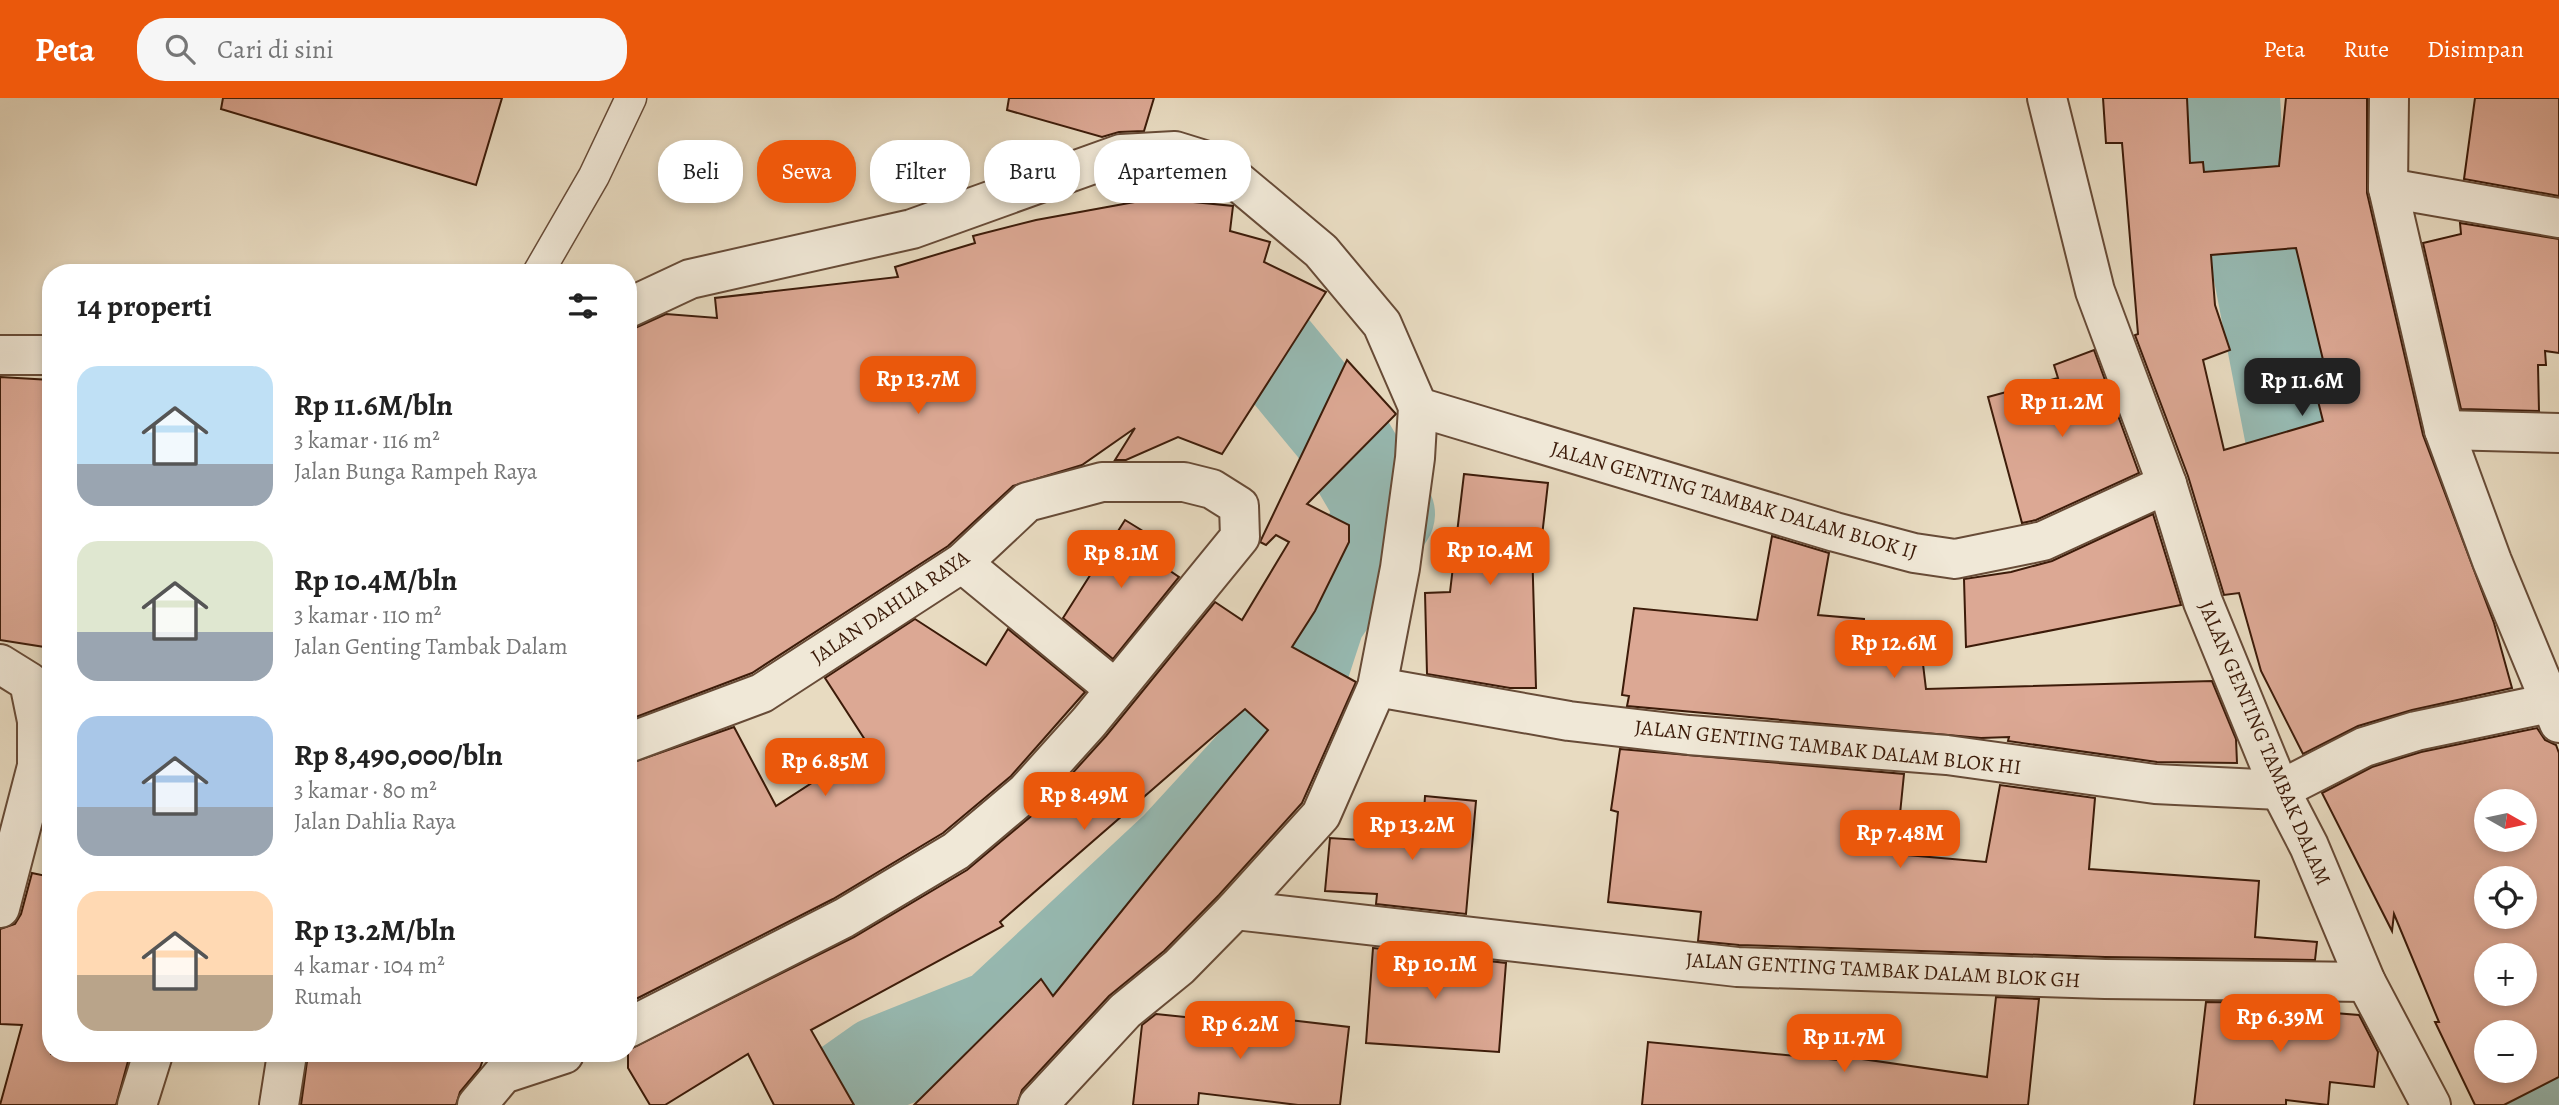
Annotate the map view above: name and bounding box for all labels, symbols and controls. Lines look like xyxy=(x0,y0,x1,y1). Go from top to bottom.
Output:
search box xyxy=(137,18,627,81)
text: Peta xyxy=(35,27,95,72)
icon: search xyxy=(161,30,199,68)
text: Cari di sini xyxy=(217,32,334,67)
text: Peta xyxy=(2263,33,2305,65)
text: Rute xyxy=(2343,33,2389,65)
text: Disimpan xyxy=(2427,33,2524,65)
chip: Beli xyxy=(658,140,743,203)
chip: Sewa xyxy=(757,140,856,203)
chip: Filter xyxy=(870,140,970,203)
chip: Baru xyxy=(984,140,1080,203)
chip: Apartemen xyxy=(1094,140,1251,203)
text: 14 properti xyxy=(77,286,212,326)
icon: filters xyxy=(564,287,602,325)
pin: Rp 13.7M xyxy=(846,356,990,416)
pin: Rp 11.6M xyxy=(2230,358,2374,418)
text: Rp 13.7M xyxy=(876,363,960,394)
text: Rp 11.6M xyxy=(2260,365,2344,396)
pin: Rp 11.2M xyxy=(1990,380,2134,439)
text: Rp 11.6M/bln xyxy=(294,385,453,425)
text: Rp 11.2M xyxy=(2020,386,2104,417)
icon: home xyxy=(133,394,217,478)
text: 3 kamar · 116 m² xyxy=(294,425,440,456)
street label: JALAN GENTING TAMBAK DALAM BLOK IJ xyxy=(1548,434,1920,566)
text: Jalan Bunga Rampeh Raya xyxy=(294,456,538,487)
pin: Rp 10.4M xyxy=(1418,528,1562,587)
pin: Rp 8.1M xyxy=(1056,531,1186,590)
text: Rp 10.4M xyxy=(1447,534,1533,565)
text: Rp 8.1M xyxy=(1083,537,1159,568)
street label: JALAN DAHLIA RAYA xyxy=(805,543,975,670)
text: Rp 10.4M/bln xyxy=(294,560,457,600)
icon: home xyxy=(133,569,217,653)
street label: JALAN GENTING TAMBAK DALAM xyxy=(2192,597,2338,889)
text: 3 kamar · 110 m² xyxy=(294,600,441,631)
pin: Rp 12.6M xyxy=(1822,620,1966,680)
text: Rp 12.6M xyxy=(1851,627,1937,658)
text: Jalan Genting Tambak Dalam xyxy=(294,631,568,662)
street label: JALAN GENTING TAMBAK DALAM BLOK HI xyxy=(1633,713,2023,781)
text: Rp 8,490,000/bln xyxy=(294,735,503,775)
pin: Rp 6.85M xyxy=(753,738,897,798)
icon: home xyxy=(133,744,217,828)
text: Rp 6.85M xyxy=(781,745,869,776)
pin: Rp 8.49M xyxy=(1012,772,1156,832)
text: 3 kamar · 80 m² xyxy=(294,775,437,806)
text: Rp 8.49M xyxy=(1040,779,1128,810)
north arrow xyxy=(2474,789,2538,852)
map controls xyxy=(2474,789,2537,1083)
pin: Rp 13.2M xyxy=(1340,802,1484,862)
text: Jalan Dahlia Raya xyxy=(294,806,456,837)
text: Rp 13.2M xyxy=(1369,809,1455,840)
pin: Rp 7.48M xyxy=(1828,810,1972,870)
text: Rp 7.48M xyxy=(1856,817,1944,848)
button: locate xyxy=(2474,866,2537,929)
text: Rp 13.2M/bln xyxy=(294,910,456,950)
icon: home xyxy=(133,919,217,1003)
pin: Rp 10.1M xyxy=(1363,942,1507,1001)
button: + xyxy=(2474,943,2537,1006)
street label: JALAN GENTING TAMBAK DALAM BLOK GH xyxy=(1685,946,2081,994)
text: Rp 10.1M xyxy=(1393,948,1477,979)
text: 4 kamar · 104 m² xyxy=(294,950,445,981)
text: Rumah xyxy=(294,981,362,1012)
pin: Rp 6.39M xyxy=(2208,995,2352,1054)
text: Rp 6.39M xyxy=(2236,1001,2324,1032)
pin: Rp 6.2M xyxy=(1175,1002,1305,1061)
text: Rp 6.2M xyxy=(1201,1008,1279,1039)
pin: Rp 11.7M xyxy=(1772,1014,1916,1074)
button: − xyxy=(2474,1020,2537,1083)
text: Rp 11.7M xyxy=(1803,1021,1885,1052)

